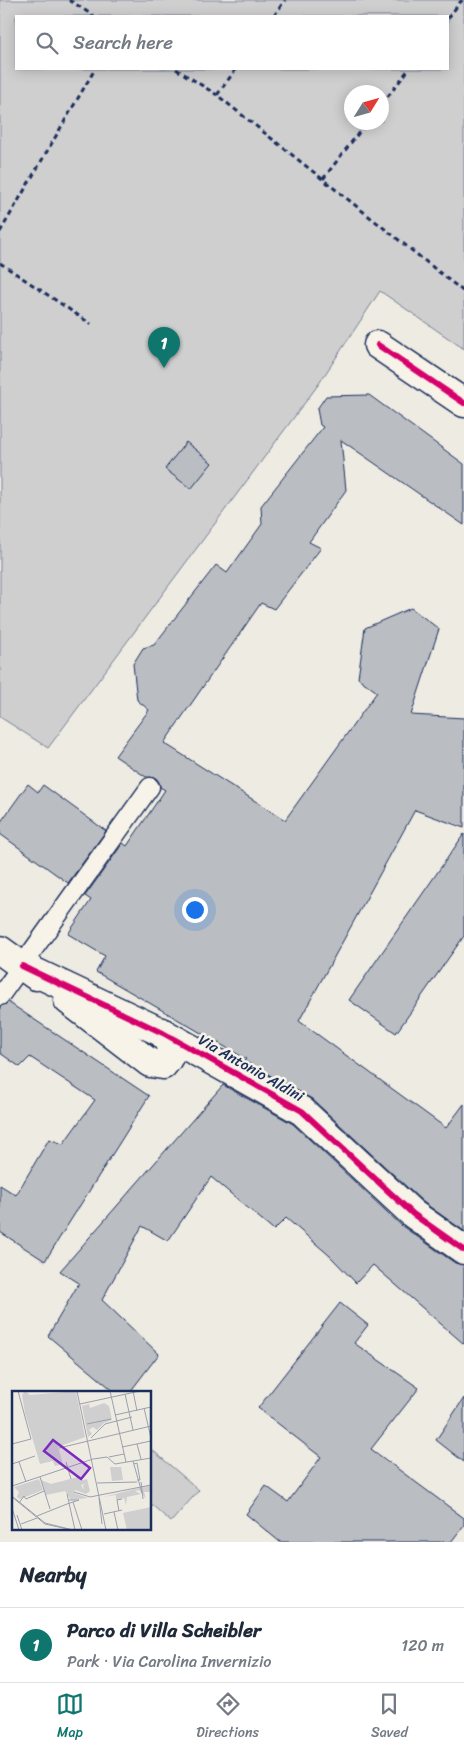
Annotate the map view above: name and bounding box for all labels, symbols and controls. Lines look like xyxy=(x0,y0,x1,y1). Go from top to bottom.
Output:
search box xyxy=(15,15,449,70)
text: Search here xyxy=(73,26,173,59)
icon: search xyxy=(33,29,61,57)
north arrow xyxy=(344,85,389,130)
pin: 1 xyxy=(148,327,180,368)
your location xyxy=(182,897,208,923)
street label: Via Antonio Aldini xyxy=(193,1027,310,1109)
inset map xyxy=(12,1391,151,1530)
text: Nearby xyxy=(20,1556,86,1594)
text: Parco di Villa Scheibler xyxy=(67,1614,261,1647)
text: 1 xyxy=(33,1631,39,1660)
text: 120 m xyxy=(401,1631,444,1660)
text: Park · Via Carolina Invernizio xyxy=(67,1647,271,1676)
tab: Map xyxy=(56,1690,84,1745)
tab: Directions xyxy=(196,1690,259,1745)
tab: Saved xyxy=(371,1690,408,1745)

